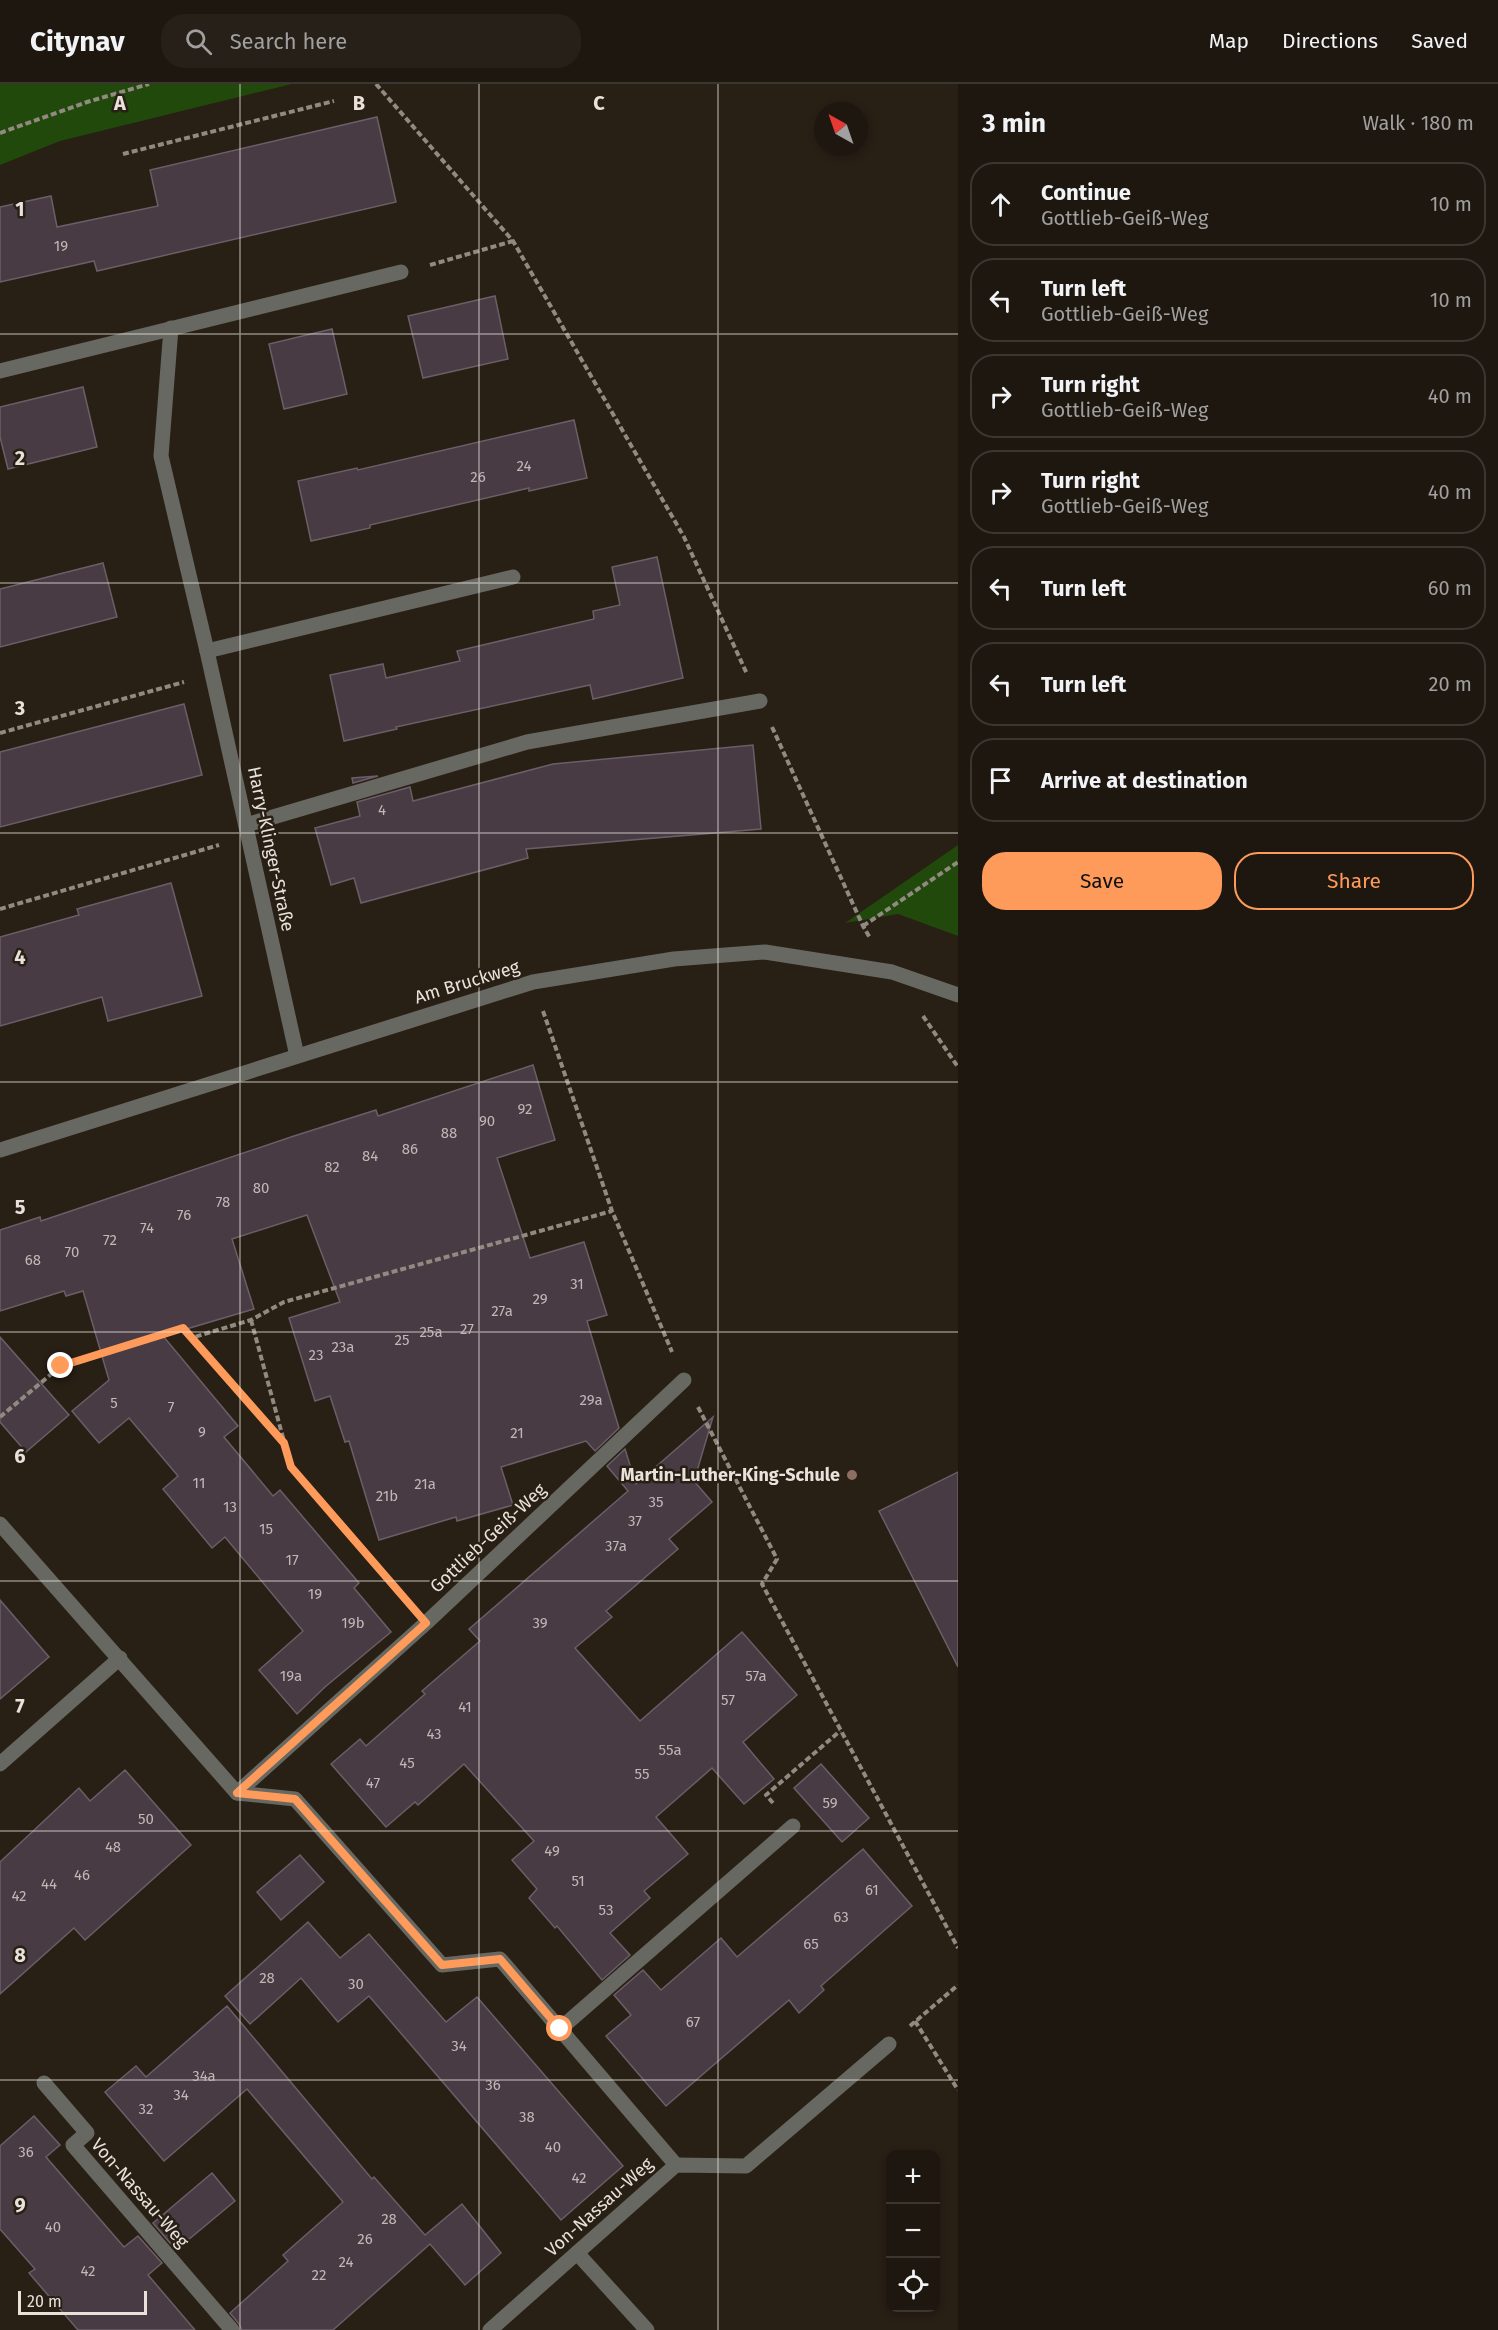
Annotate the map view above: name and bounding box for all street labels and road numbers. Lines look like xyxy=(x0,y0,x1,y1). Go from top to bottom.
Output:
street label: Harry-Klinger-Straße xyxy=(243,765,299,933)
street label: Am Bruckweg xyxy=(412,955,523,1008)
street label: Gottlieb-Geiß-Weg xyxy=(425,1478,551,1597)
street label: Von-Nassau-Weg xyxy=(87,2134,194,2253)
street label: Von-Nassau-Weg xyxy=(541,2152,658,2261)

